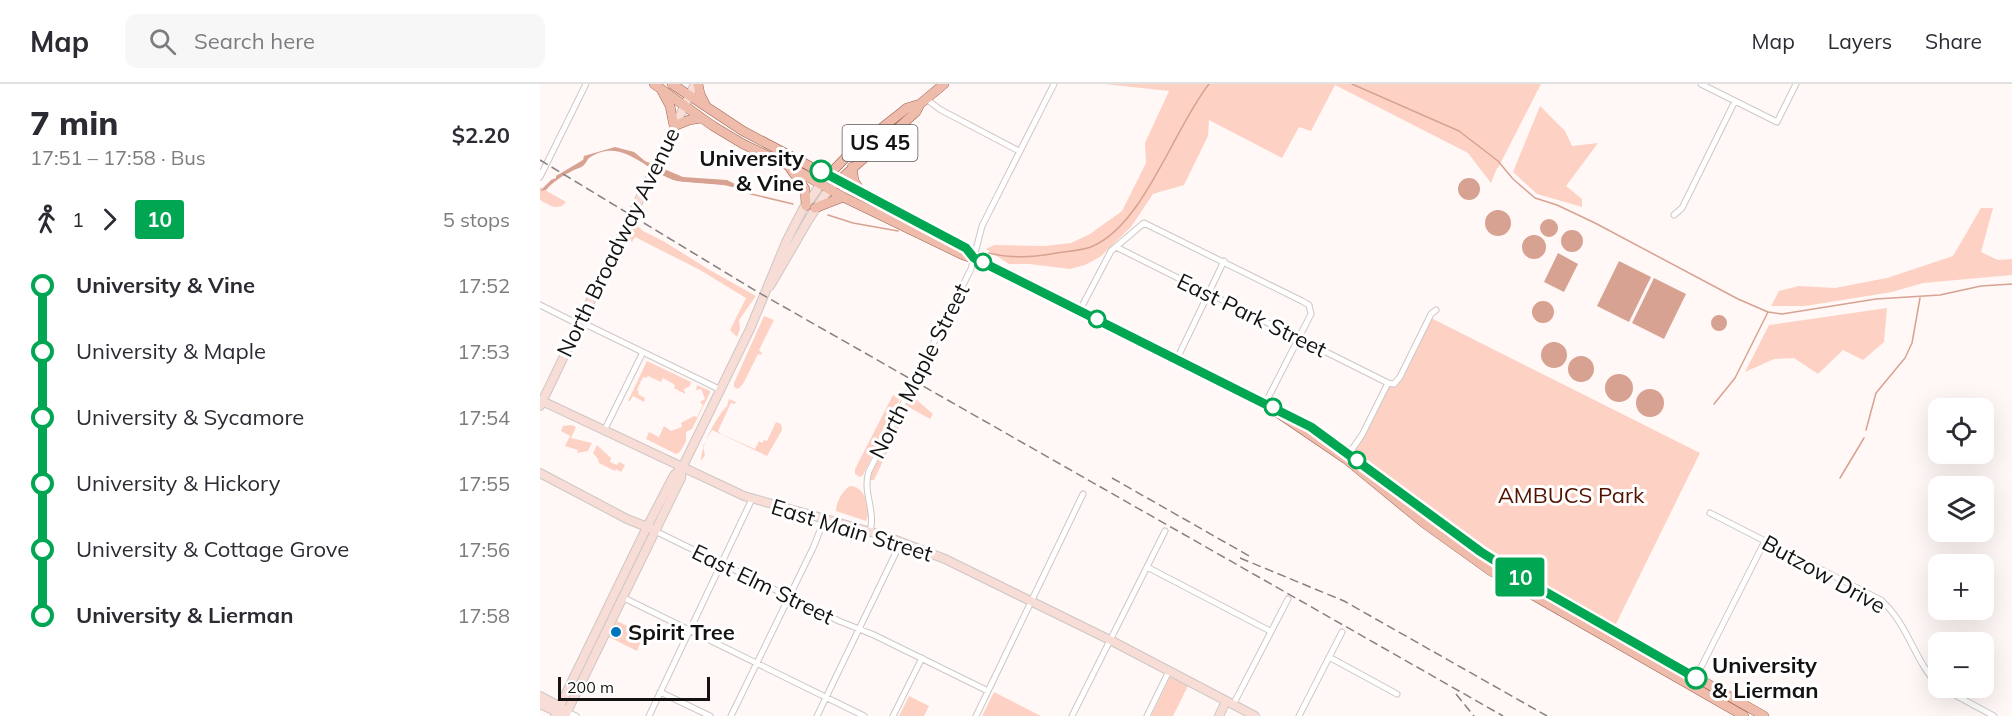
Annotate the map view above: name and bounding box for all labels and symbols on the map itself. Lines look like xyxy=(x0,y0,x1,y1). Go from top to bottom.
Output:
street label: North Broadway Avenue xyxy=(550,123,686,361)
road number: US 45 xyxy=(842,125,918,161)
place label: University & Vine xyxy=(699,144,804,197)
marker: University & Vine xyxy=(810,160,832,182)
unlabelled marker xyxy=(974,253,992,271)
street label: East Park Street xyxy=(1173,267,1332,363)
street label: North Maple Street xyxy=(863,278,975,463)
unlabelled marker xyxy=(1088,310,1106,328)
unlabelled marker xyxy=(1264,398,1282,416)
unlabelled marker xyxy=(1348,451,1366,469)
park label: AMBUCS Park xyxy=(1498,481,1645,509)
street label: East Main Street xyxy=(768,492,936,568)
street label: Butzow Drive xyxy=(1757,529,1891,619)
street label: East Elm Street xyxy=(688,538,839,631)
line badge: 10 xyxy=(1493,558,1547,596)
place label: Spirit Tree xyxy=(628,618,735,646)
marker: Spirit Tree xyxy=(609,625,623,639)
place label: University & Lierman xyxy=(1712,651,1819,704)
marker: University & Lierman xyxy=(1685,667,1707,689)
scale bar xyxy=(558,674,710,702)

